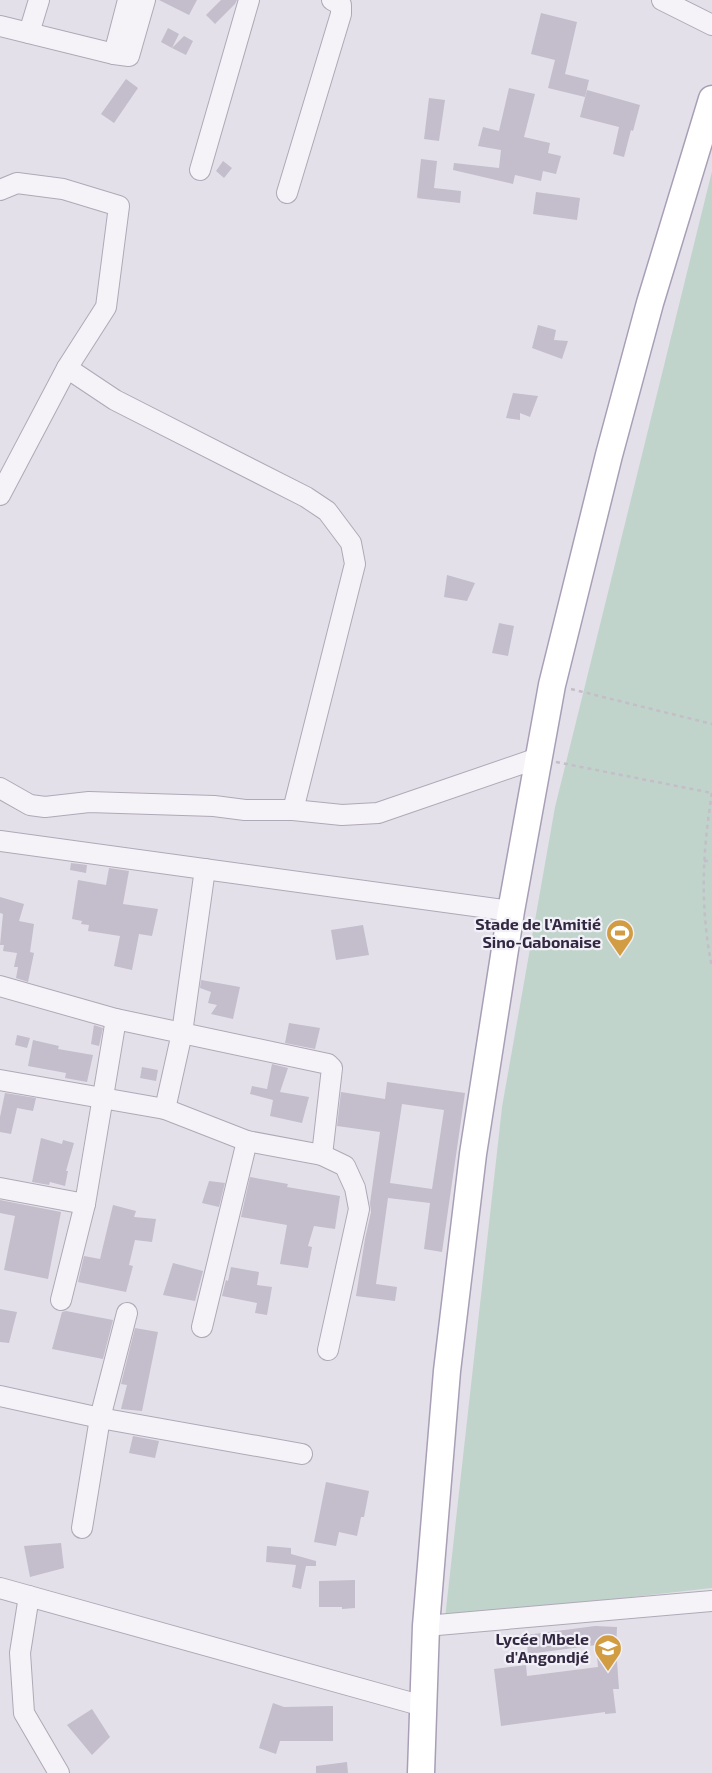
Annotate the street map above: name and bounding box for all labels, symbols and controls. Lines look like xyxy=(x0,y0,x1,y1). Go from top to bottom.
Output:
place label: Stade de l’Amitié Sino-Gabonaise xyxy=(475,914,601,951)
sports icon: Stade de l’Amitié Sino-Gabonaise xyxy=(605,918,635,957)
place label: Lycée Mbele d'Angondjé xyxy=(495,1629,589,1666)
school or university icon: Lycée Mbele d'Angondjé xyxy=(593,1633,623,1672)

